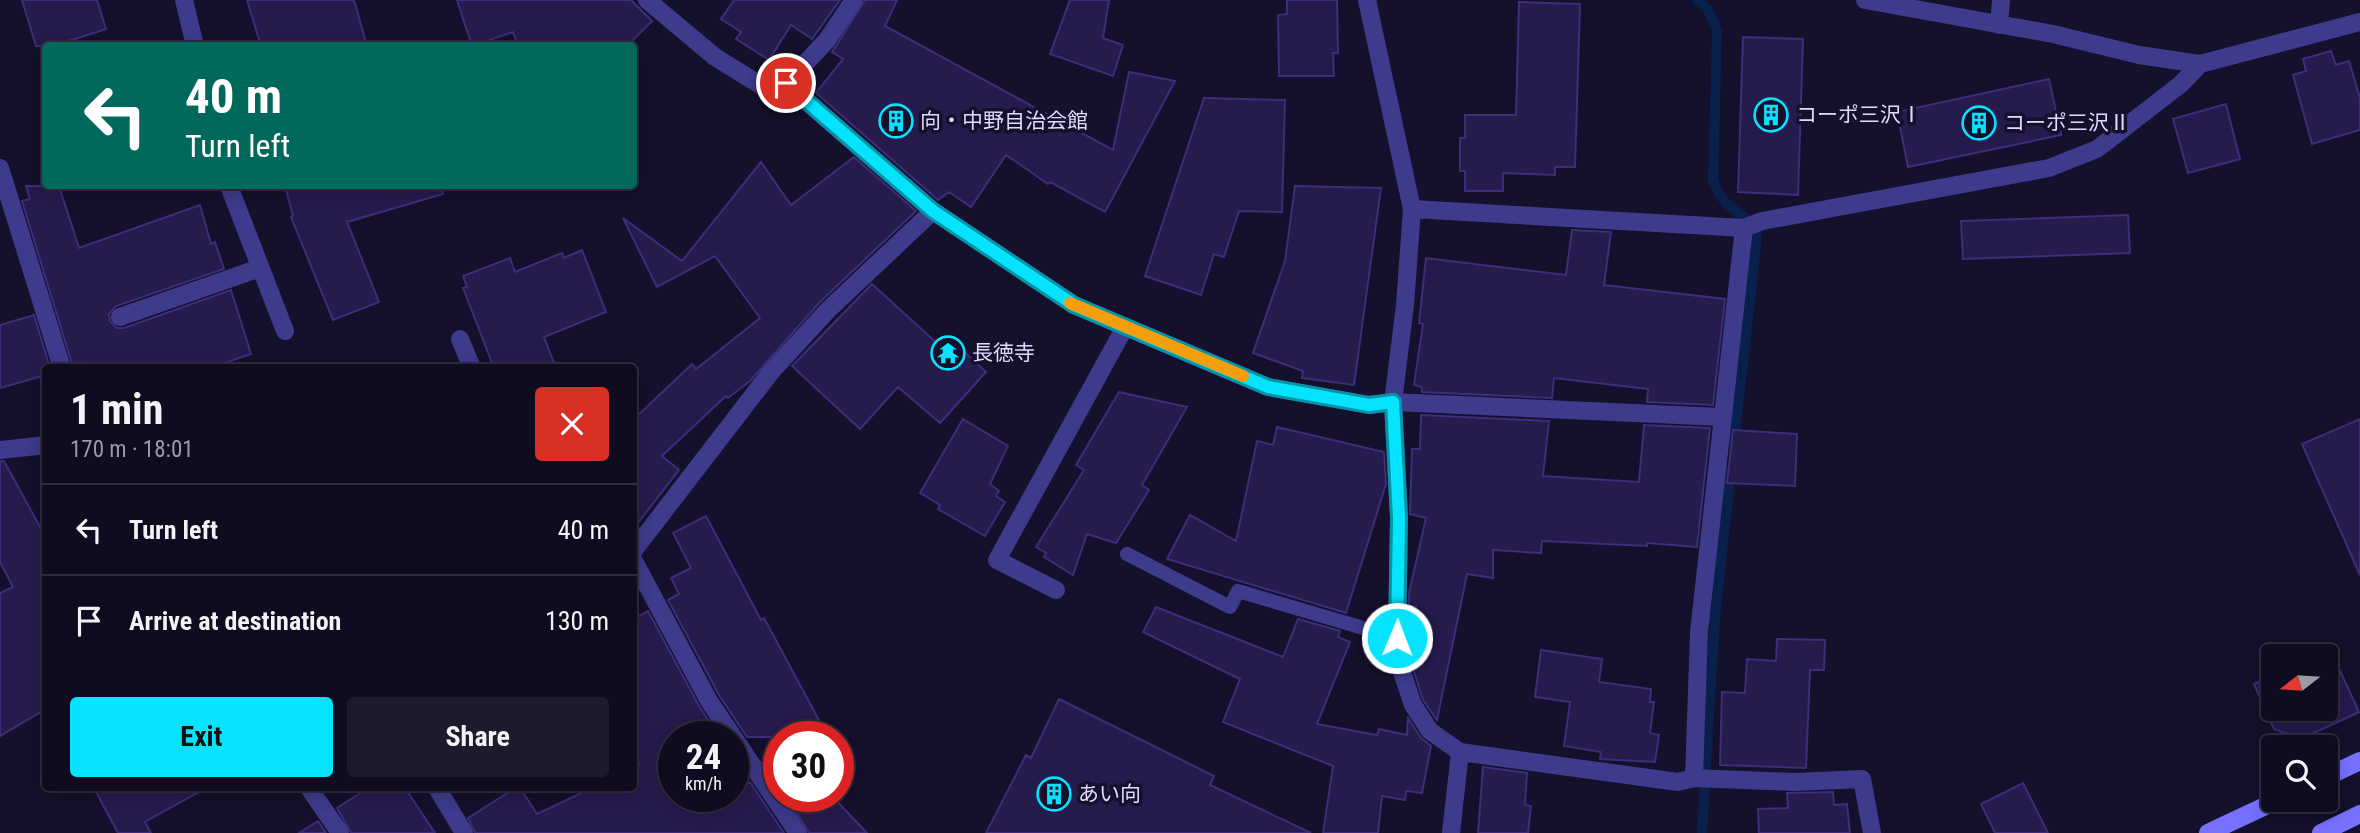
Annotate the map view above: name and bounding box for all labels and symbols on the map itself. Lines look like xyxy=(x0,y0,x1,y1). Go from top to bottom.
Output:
pin xyxy=(756,53,816,113)
building icon: コーポ三沢Ⅰ xyxy=(1752,96,1790,134)
building icon: 向・中野自治会館 xyxy=(877,102,915,140)
place label: コーポ三沢Ⅰ xyxy=(1796,103,1922,127)
building icon: コーポ三沢Ⅱ xyxy=(1960,104,1998,142)
place label: 向・中野自治会館 xyxy=(920,109,1088,133)
place label: コーポ三沢Ⅱ xyxy=(2004,111,2130,135)
temple icon: 長徳寺 xyxy=(929,334,967,372)
place label: 長徳寺 xyxy=(972,341,1035,365)
position arrow xyxy=(1360,601,1434,675)
north arrow xyxy=(2261,644,2338,721)
speed limit sign: 30 xyxy=(763,721,854,812)
building icon: あい向 xyxy=(1035,775,1073,813)
place label: あい向 xyxy=(1078,782,1141,806)

